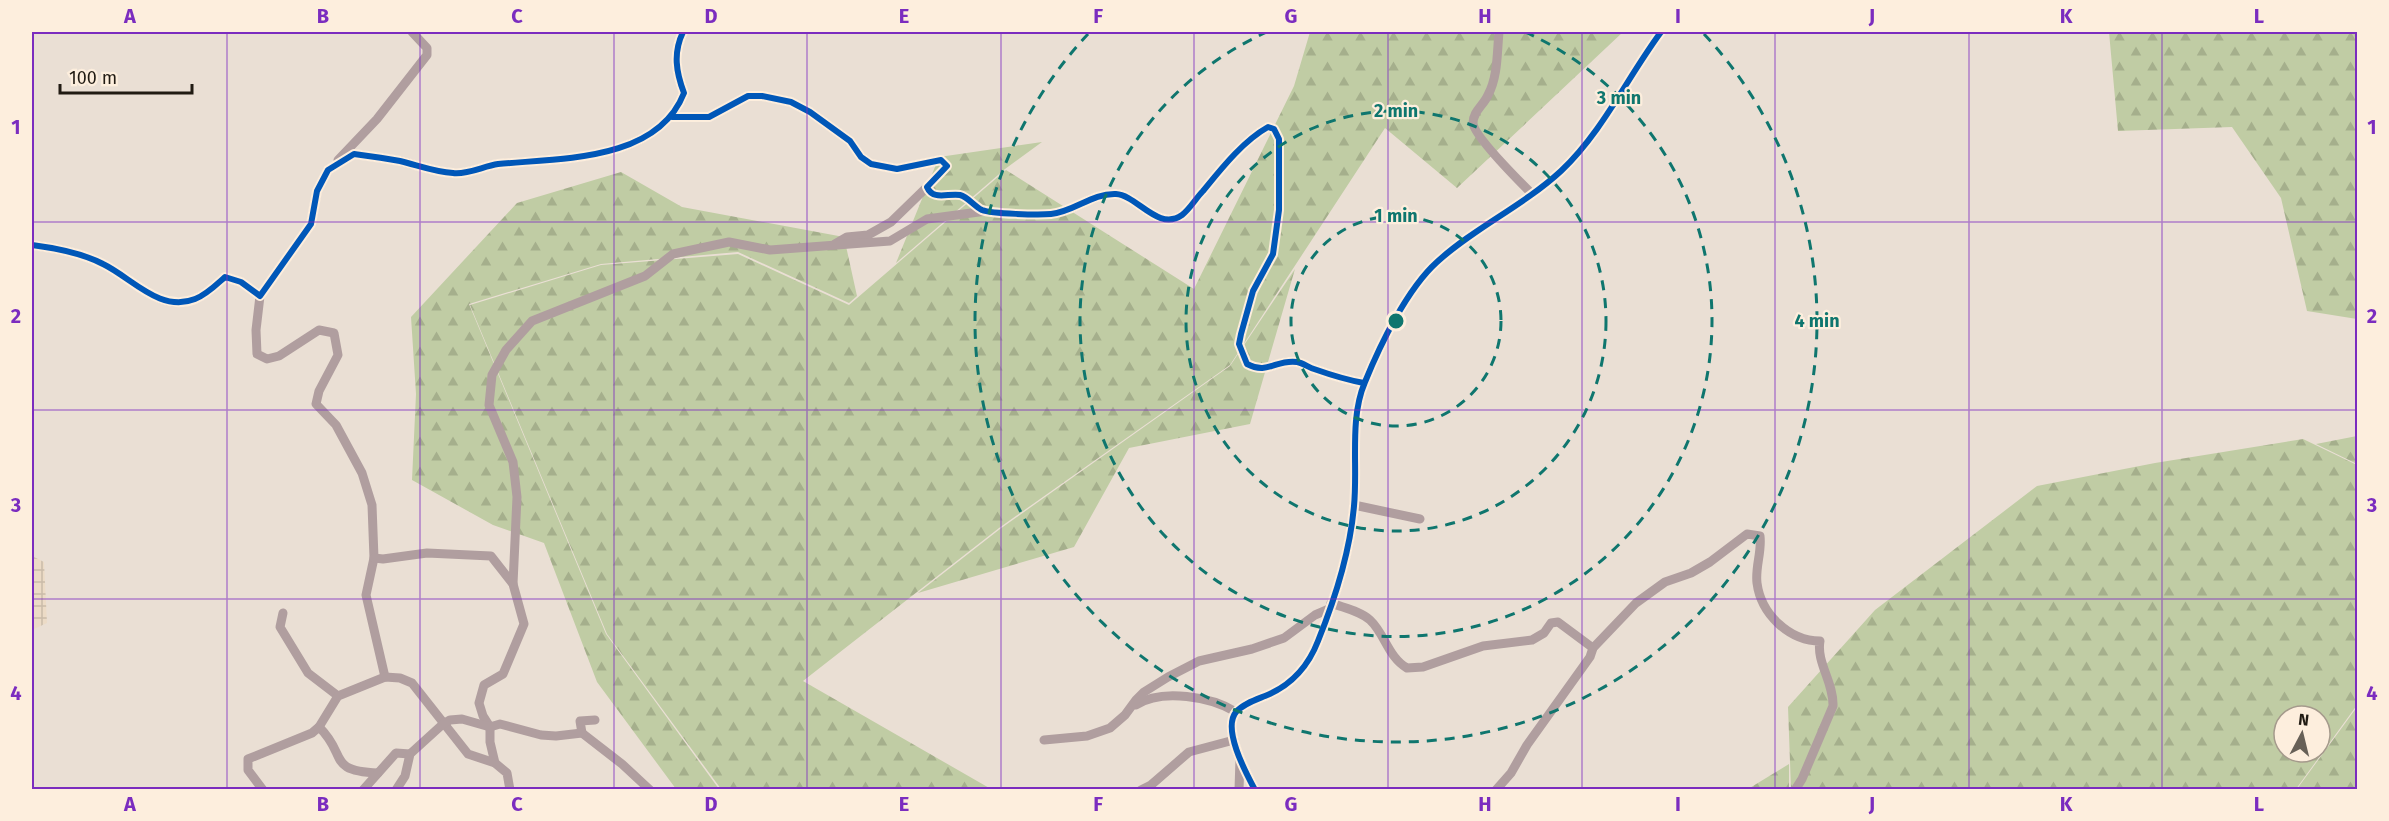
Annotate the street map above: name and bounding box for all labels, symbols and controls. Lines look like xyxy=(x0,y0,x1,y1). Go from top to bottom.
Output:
text: A xyxy=(123,4,137,28)
text: B xyxy=(317,4,329,28)
text: C xyxy=(511,4,523,28)
text: D xyxy=(704,4,718,28)
text: E xyxy=(899,4,909,28)
text: F xyxy=(1093,4,1103,28)
text: G xyxy=(1285,4,1297,28)
text: H xyxy=(1478,4,1492,28)
text: I xyxy=(1675,4,1681,28)
text: J xyxy=(1868,4,1875,28)
text: K xyxy=(2060,4,2073,28)
text: L xyxy=(2254,4,2264,28)
scale bar xyxy=(60,57,192,95)
text: 100 m xyxy=(69,67,117,89)
text: 3 min xyxy=(1596,87,1641,109)
text: 2 min xyxy=(1374,100,1418,122)
text: 1 xyxy=(11,115,21,139)
text: 1 xyxy=(2367,115,2377,139)
text: 1 min xyxy=(1374,205,1418,227)
text: 2 xyxy=(11,304,21,328)
text: 2 xyxy=(2367,304,2377,328)
text: 4 min xyxy=(1794,310,1840,332)
centre of rings xyxy=(1386,311,1406,331)
text: 3 xyxy=(10,493,21,517)
text: 3 xyxy=(2366,493,2377,517)
text: 4 xyxy=(10,681,22,705)
text: 4 xyxy=(2366,681,2378,705)
north arrow xyxy=(2272,704,2332,764)
text: N xyxy=(2297,710,2310,730)
text: A xyxy=(123,792,137,816)
text: B xyxy=(317,792,329,816)
text: C xyxy=(511,792,523,816)
text: D xyxy=(704,792,718,816)
text: E xyxy=(899,792,909,816)
text: F xyxy=(1093,792,1103,816)
text: G xyxy=(1285,792,1297,816)
text: H xyxy=(1478,792,1492,816)
text: I xyxy=(1675,792,1681,816)
text: J xyxy=(1868,792,1875,816)
text: K xyxy=(2060,792,2073,816)
text: L xyxy=(2254,792,2264,816)

